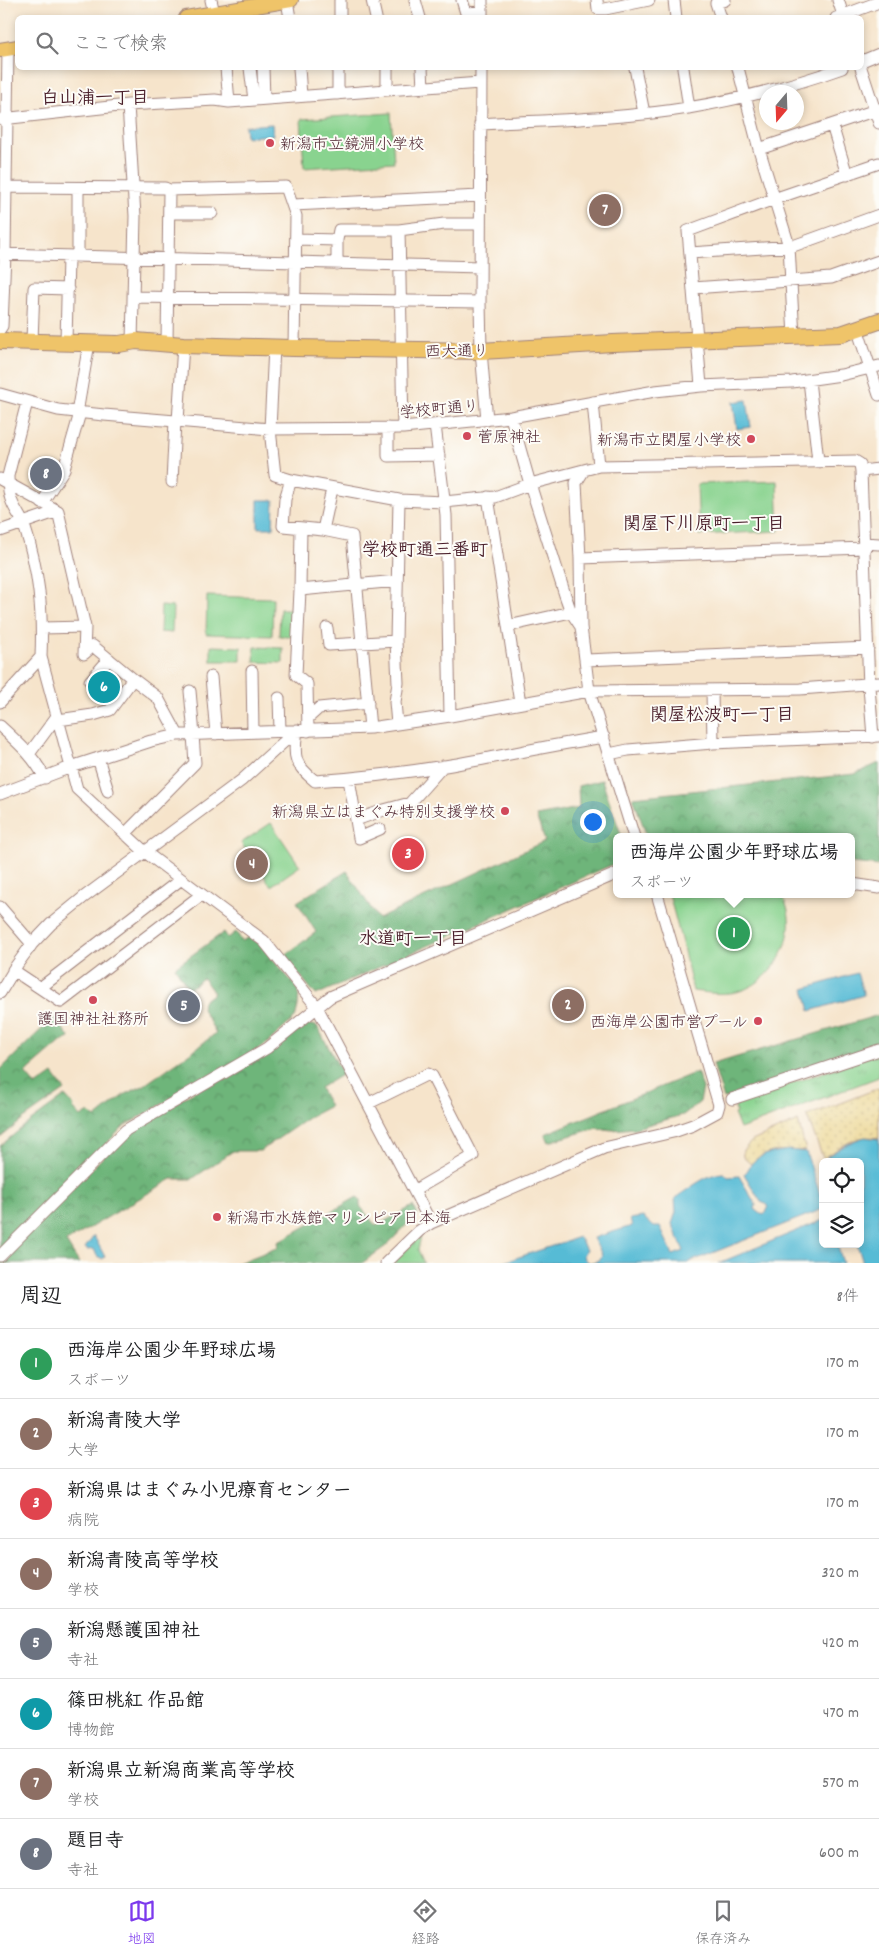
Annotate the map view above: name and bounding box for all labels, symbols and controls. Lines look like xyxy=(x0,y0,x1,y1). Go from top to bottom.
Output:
search box xyxy=(15,15,864,70)
icon: search xyxy=(33,29,61,57)
text: ここで検索 xyxy=(73,32,168,59)
north arrow xyxy=(759,85,804,130)
district label: 白山浦一丁目 xyxy=(41,87,149,112)
place label: 新潟市立鏡淵小学校 xyxy=(280,134,424,157)
marker: 新潟市立鏡淵小学校 xyxy=(264,137,276,149)
pin: 7 xyxy=(589,191,621,229)
street label: 西大通り xyxy=(425,340,489,365)
street label: 学校町通り xyxy=(398,396,480,425)
place label: 菅原神社 xyxy=(477,427,541,450)
marker: 菅原神社 xyxy=(461,430,473,442)
place label: 新潟市立関屋小学校 xyxy=(597,430,741,453)
marker: 新潟市立関屋小学校 xyxy=(745,433,757,445)
pin: 8 xyxy=(30,455,62,493)
district label: 関屋下川原町一丁目 xyxy=(623,513,785,538)
district label: 学校町通三番町 xyxy=(362,539,488,564)
pin: 6 xyxy=(88,668,120,706)
district label: 関屋松波町一丁目 xyxy=(650,704,794,729)
place label: 新潟県立はまぐみ特別支援学校 xyxy=(272,802,495,825)
marker: 新潟県立はまぐみ特別支援学校 xyxy=(499,805,511,817)
your location xyxy=(580,809,606,835)
popup xyxy=(613,833,855,898)
pin: 3 xyxy=(392,835,424,873)
text: 西海岸公園少年野球広場 xyxy=(629,841,839,868)
pin: 4 xyxy=(236,845,268,883)
text: スポーツ xyxy=(629,872,693,895)
pin: 1 xyxy=(718,914,750,952)
district label: 水道町一丁目 xyxy=(359,928,467,953)
pin: 2 xyxy=(552,986,584,1024)
pin: 5 xyxy=(168,987,200,1025)
marker: 護国神社社務所 xyxy=(87,994,99,1006)
place label: 護国神社社務所 xyxy=(37,1009,149,1032)
place label: 西海岸公園市営プール xyxy=(590,1012,748,1035)
marker: 西海岸公園市営プール xyxy=(752,1015,764,1027)
map controls xyxy=(819,1158,864,1248)
button: locate xyxy=(819,1158,864,1203)
button: layers xyxy=(819,1203,864,1248)
place label: 新潟市水族館マリンピア日本海 xyxy=(227,1208,451,1231)
marker: 新潟市水族館マリンピア日本海 xyxy=(211,1211,223,1223)
text: 周辺 xyxy=(20,1283,62,1313)
text: 8件 xyxy=(837,1286,859,1309)
text: 西海岸公園少年野球広場 xyxy=(67,1339,276,1366)
text: 1 xyxy=(34,1352,38,1375)
text: 170 m xyxy=(826,1352,859,1375)
text: スポーツ xyxy=(67,1370,131,1393)
text: 新潟青陵大学 xyxy=(67,1409,181,1436)
text: 2 xyxy=(33,1422,40,1445)
text: 170 m xyxy=(826,1422,859,1445)
text: 大学 xyxy=(67,1440,99,1463)
text: 新潟県はまぐみ小児療育センター xyxy=(67,1479,352,1506)
text: 3 xyxy=(32,1492,40,1515)
text: 170 m xyxy=(826,1492,859,1515)
text: 病院 xyxy=(67,1510,99,1533)
text: 新潟青陵高等学校 xyxy=(67,1549,219,1576)
text: 4 xyxy=(33,1562,39,1585)
text: 320 m xyxy=(822,1562,859,1585)
text: 学校 xyxy=(67,1580,99,1603)
text: 新潟懸護国神社 xyxy=(67,1619,200,1646)
text: 5 xyxy=(32,1632,40,1655)
text: 420 m xyxy=(822,1632,859,1655)
text: 寺社 xyxy=(67,1650,99,1673)
text: 篠田桃紅 作品館 xyxy=(67,1689,204,1716)
text: 6 xyxy=(32,1702,40,1725)
text: 470 m xyxy=(823,1702,859,1725)
text: 博物館 xyxy=(67,1720,115,1743)
text: 新潟県立新潟商業高等学校 xyxy=(67,1759,295,1786)
text: 7 xyxy=(33,1772,39,1795)
text: 570 m xyxy=(822,1772,859,1795)
text: 学校 xyxy=(67,1790,99,1813)
text: 題目寺 xyxy=(67,1829,124,1856)
text: 8 xyxy=(33,1842,39,1865)
text: 600 m xyxy=(819,1842,859,1865)
text: 寺社 xyxy=(67,1860,99,1883)
tab: 地図 xyxy=(128,1897,156,1950)
tab: 経路 xyxy=(411,1897,439,1950)
tab: 保存済み xyxy=(695,1897,751,1950)

